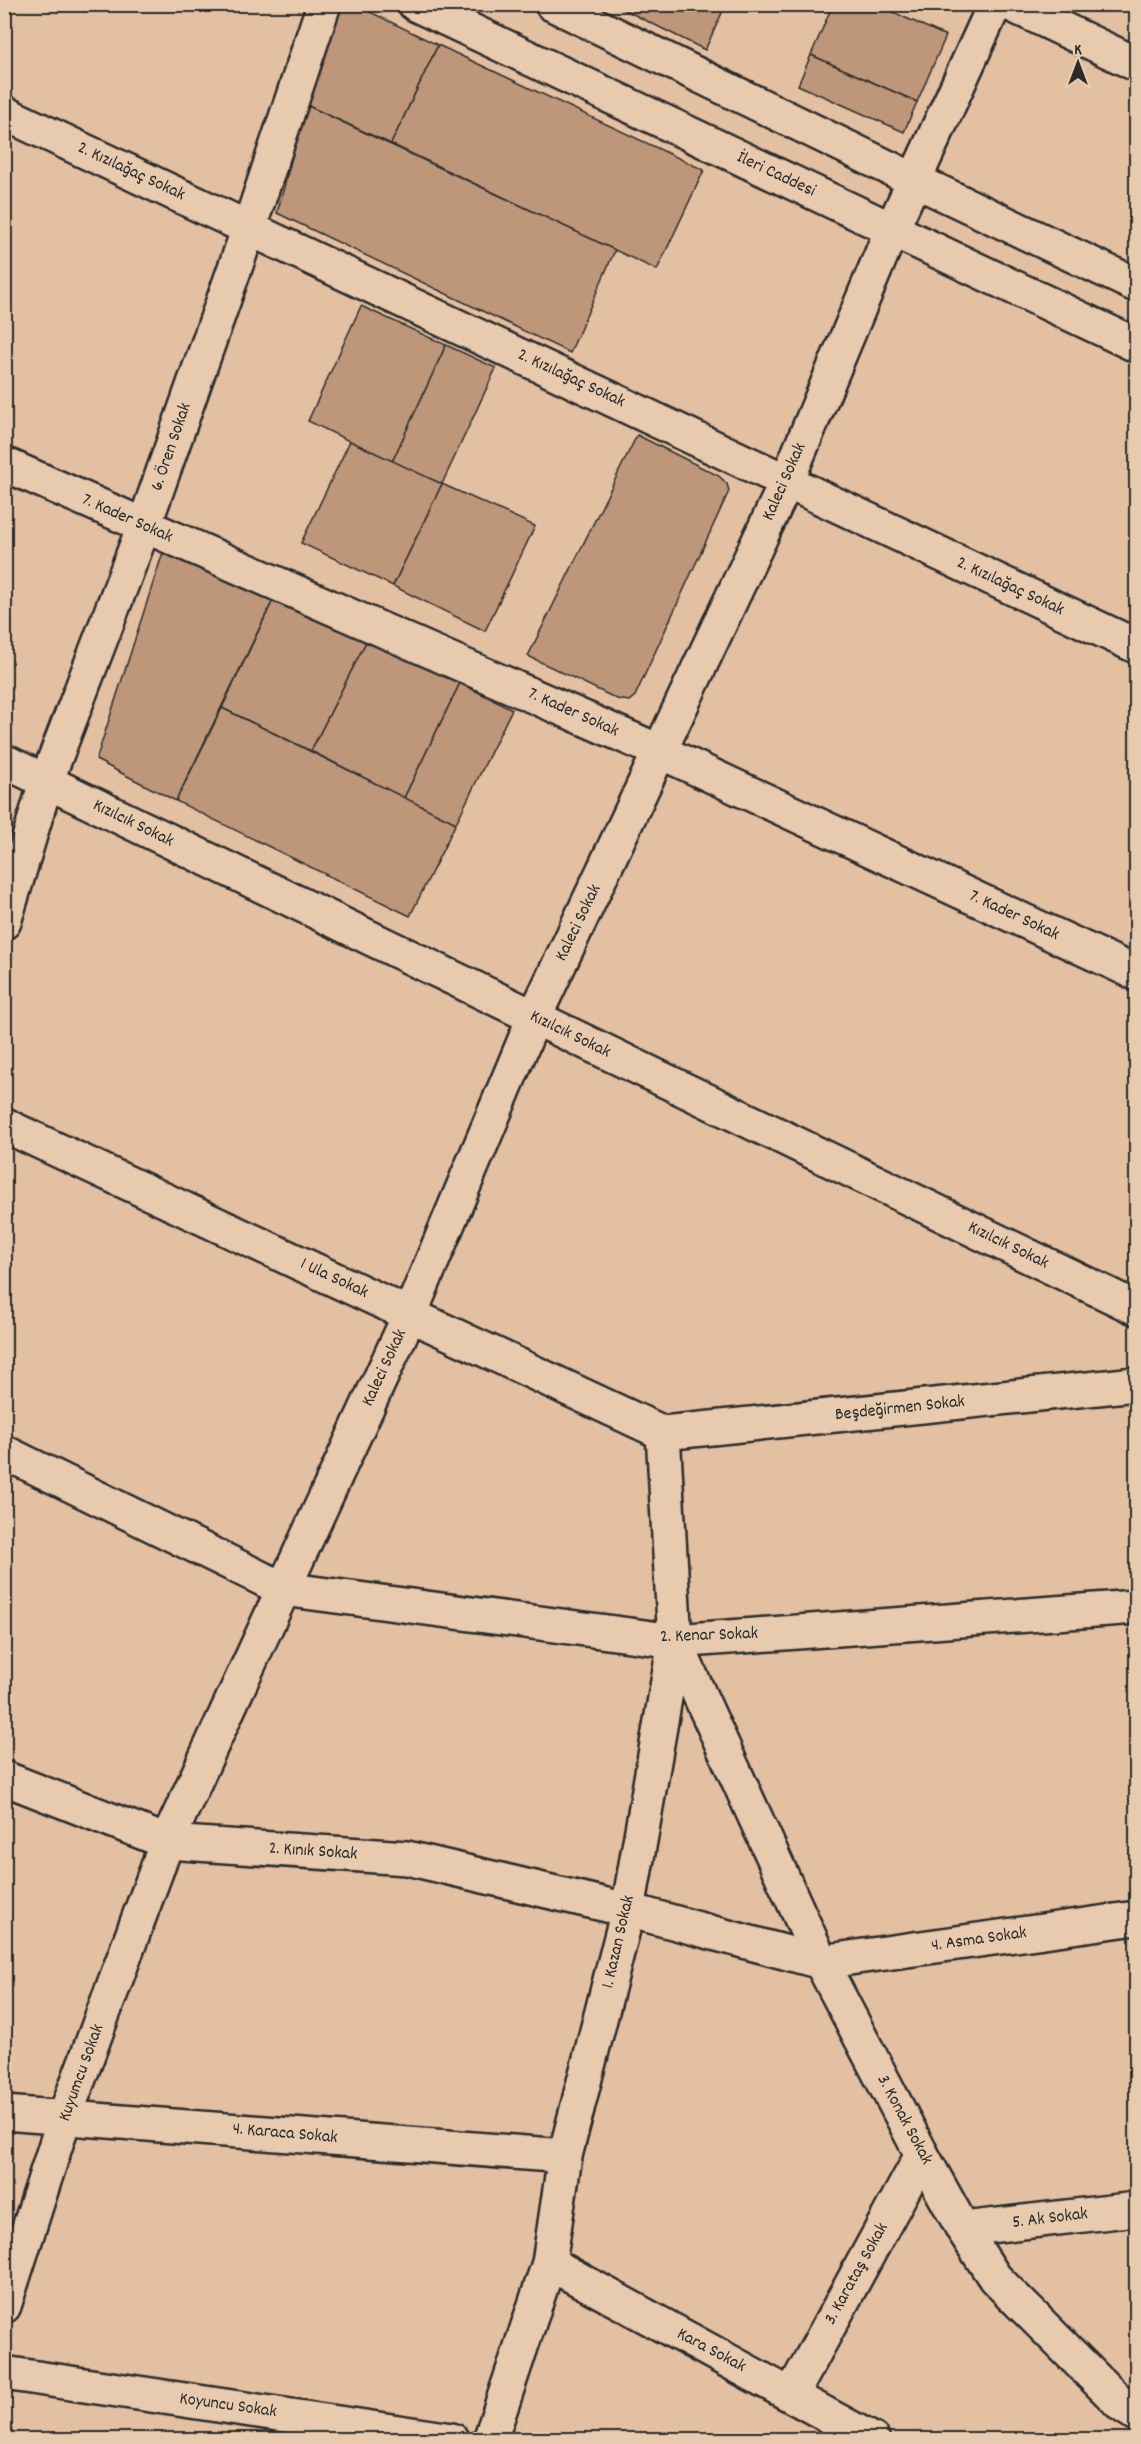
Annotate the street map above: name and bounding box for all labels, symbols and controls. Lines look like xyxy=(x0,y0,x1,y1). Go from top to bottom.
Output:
north arrow xyxy=(1048,33,1108,93)
text: K xyxy=(1074,39,1082,62)
street label: 2. Kızılağaç Sokak xyxy=(73,136,189,208)
street label: İleri Caddesi xyxy=(732,146,820,204)
street label: 2. Kızılağaç Sokak xyxy=(513,343,629,415)
street label: 6. Ören Sokak xyxy=(145,399,199,495)
street label: Kaleci Sokak xyxy=(757,439,813,525)
street label: 7. Kader Sokak xyxy=(78,488,176,550)
street label: 2. Kızılağaç Sokak xyxy=(952,551,1068,623)
street label: 7. Kader Sokak xyxy=(524,682,622,744)
street label: Kızılcık Sokak xyxy=(88,794,178,854)
street label: Kaleci Sokak xyxy=(550,880,608,966)
street label: 7. Kader Sokak xyxy=(965,884,1063,948)
street label: Kızılcık Sokak xyxy=(525,1005,615,1065)
street label: Kızılcık Sokak xyxy=(963,1216,1053,1276)
street label: 1 Ula Sokak xyxy=(296,1252,372,1306)
street label: Kaleci Sokak xyxy=(356,1325,414,1411)
street label: Beşdeğirmen Sokak xyxy=(834,1390,966,1428)
street label: 2. Kenar Sokak xyxy=(660,1622,758,1650)
street label: 2. Kınık Sokak xyxy=(268,1836,358,1868)
street label: 1. Kazan Sokak xyxy=(596,1893,642,1991)
street label: 4. Asma Sokak xyxy=(930,1921,1028,1959)
street label: Kuyumcu Sokak xyxy=(53,2021,111,2125)
street label: 3. Konak Sokak xyxy=(870,2070,938,2170)
street label: 4. Karaca Sokak xyxy=(231,2117,339,2151)
street label: 5. Ak Sokak xyxy=(1011,2202,1089,2236)
street label: 3. Karataş Sokak xyxy=(819,2218,895,2330)
street label: Kara Sokak xyxy=(672,2322,750,2380)
street label: Koyuncu Sokak xyxy=(178,2387,278,2425)

